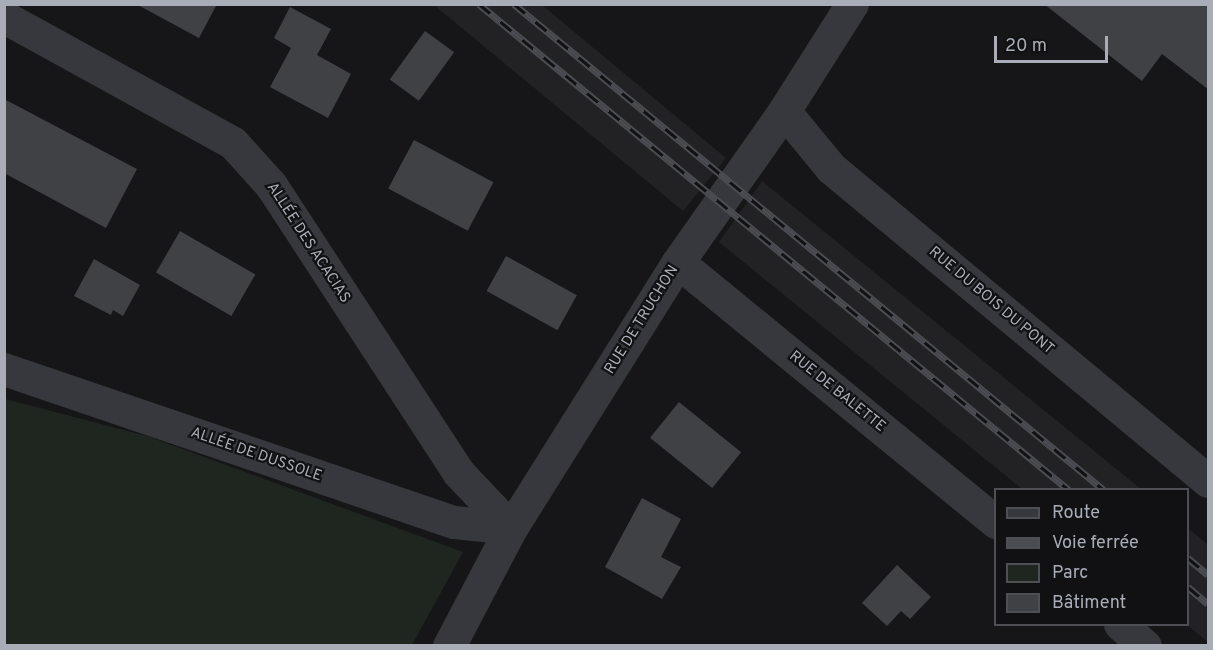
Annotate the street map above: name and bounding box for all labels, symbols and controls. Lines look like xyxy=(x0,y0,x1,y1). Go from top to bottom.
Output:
scale bar xyxy=(997,24,1111,62)
text: 20 m xyxy=(1005,35,1047,58)
street label: ALLÉE DES ACACIAS xyxy=(262,179,354,307)
street label: RUE DU BOIS DU PONT xyxy=(925,243,1057,359)
street label: RUE DE TRUCHON xyxy=(601,262,683,378)
street label: RUE DE BALETTE xyxy=(785,348,889,436)
street label: ALLÉE DE DUSSOLE xyxy=(188,424,324,486)
legend xyxy=(994,488,1189,626)
text: Route xyxy=(1052,502,1100,525)
text: Voie ferrée xyxy=(1052,532,1139,555)
text: Parc xyxy=(1052,562,1088,585)
text: Bâtiment xyxy=(1052,592,1126,615)

